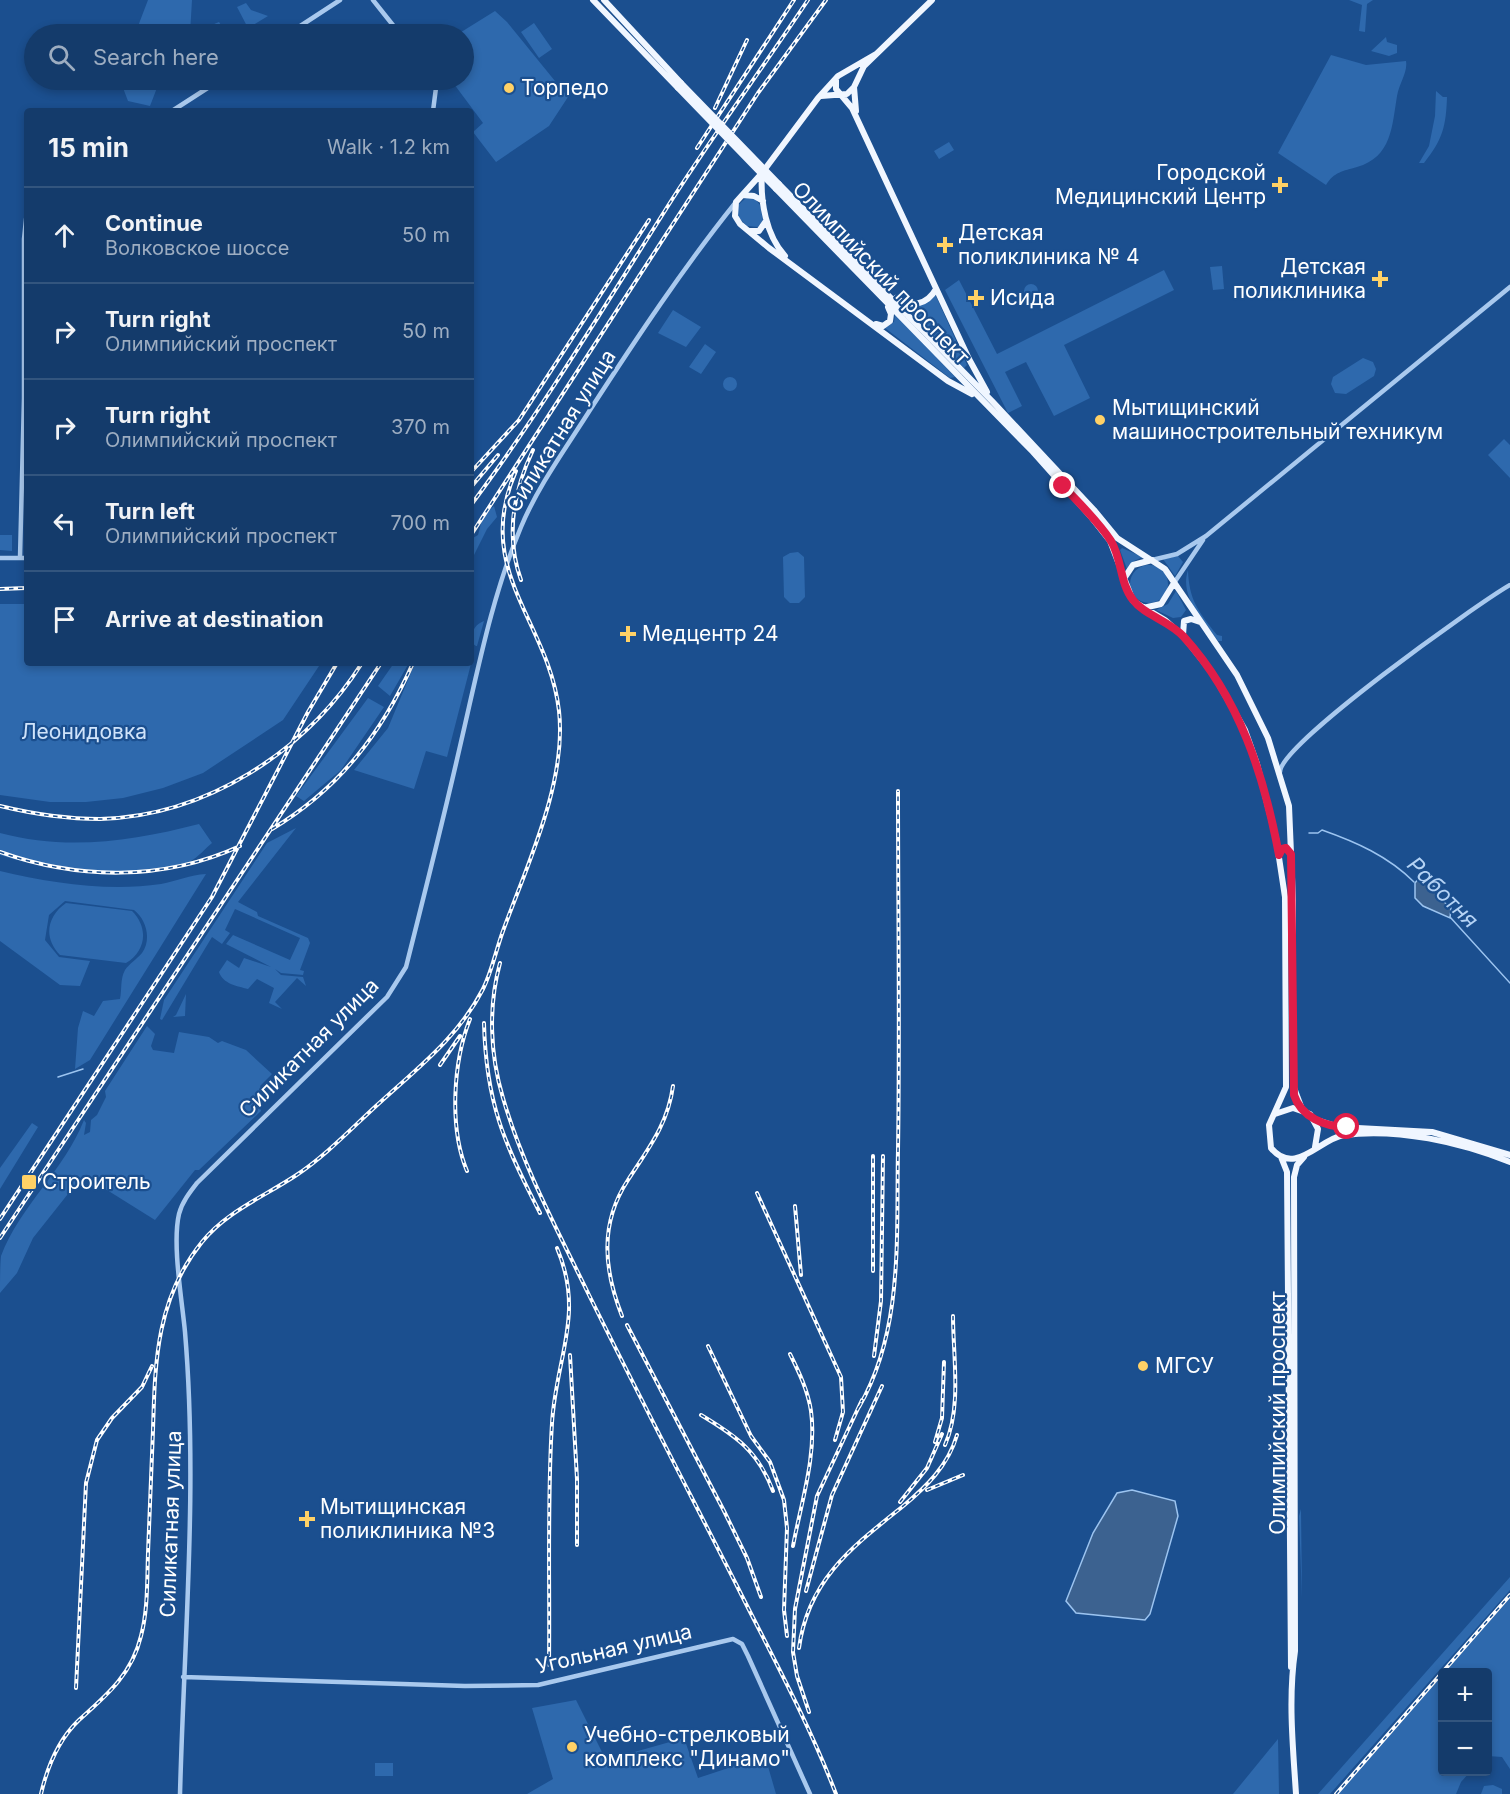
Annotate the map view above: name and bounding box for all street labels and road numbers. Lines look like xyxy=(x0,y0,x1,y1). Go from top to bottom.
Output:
street label: Олимпийский проспект xyxy=(788,176,975,369)
street label: Силикатная улица xyxy=(500,345,621,517)
street label: Силикатная улица xyxy=(234,973,384,1123)
street label: Олимпийский проспект xyxy=(1265,1291,1290,1535)
street label: Силикатная улица xyxy=(155,1430,186,1618)
street label: Угольная улица xyxy=(534,1618,694,1679)

